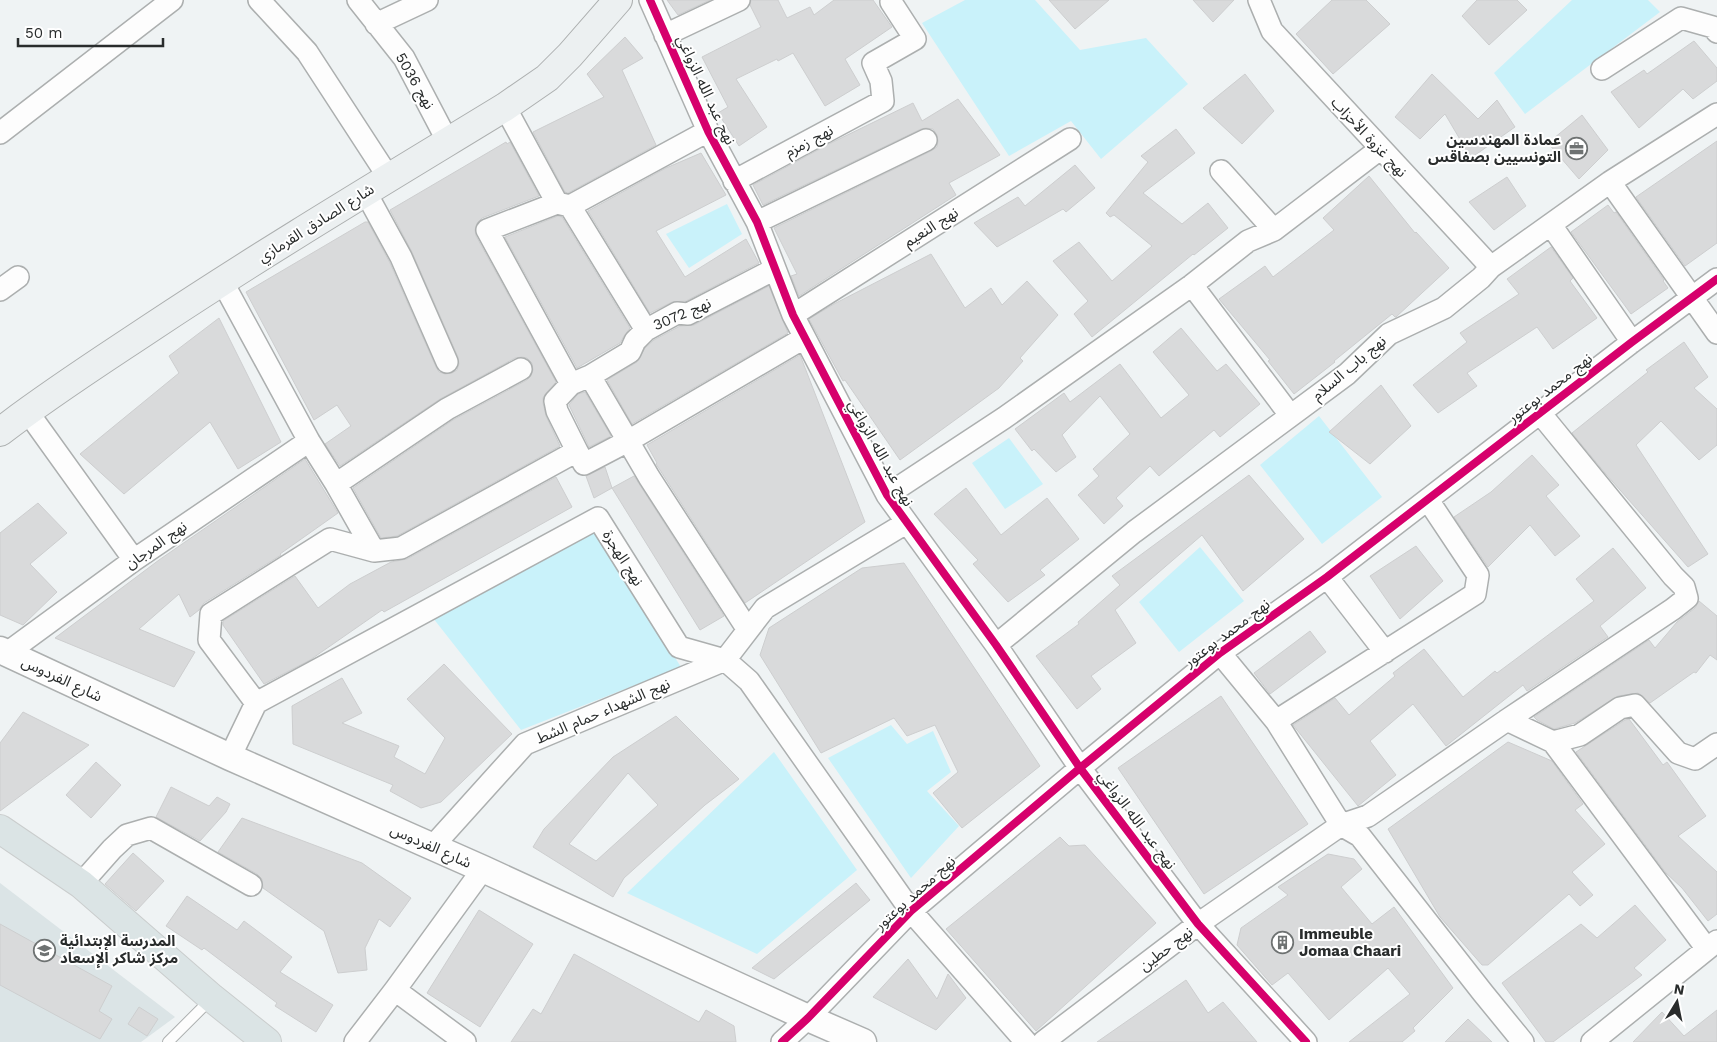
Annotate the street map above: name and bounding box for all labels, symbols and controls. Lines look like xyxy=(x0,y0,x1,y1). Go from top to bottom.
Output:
scale bar xyxy=(18,15,162,47)
text: 50 m xyxy=(25,24,62,42)
street label: نهج عبد الله الزواغي xyxy=(670,32,739,149)
street label: نهج 5036 xyxy=(389,50,438,114)
street label: نهج غزوة الأحزاب xyxy=(1325,93,1411,183)
street label: نهج زمزم xyxy=(782,121,838,164)
place label: عمادة المهندسين التونسيين بصفاقس xyxy=(1428,131,1561,166)
office icon: عمادة المهندسين التونسيين بصفاقس xyxy=(1565,137,1589,161)
street label: شارع الصادق القرمازي xyxy=(255,180,379,269)
street label: نهج النعيم xyxy=(900,203,963,253)
street label: نهج 3072 xyxy=(650,294,715,337)
street label: نهج باب السلام xyxy=(1308,332,1392,407)
street label: نهج محمد بوعتور xyxy=(1503,349,1598,430)
street label: نهج عبد الله الزواغي xyxy=(842,397,918,511)
street label: نهج المرجان xyxy=(122,517,192,575)
street label: نهج الهجرة xyxy=(596,527,647,591)
street label: نهج محمد بوعتور xyxy=(1180,595,1275,674)
street label: شارع الفردوس xyxy=(18,653,105,708)
street label: نهج الشهداء حمام الشط xyxy=(533,675,674,750)
street label: نهج عبد الله الزواغي xyxy=(1092,767,1180,875)
street label: شارع الفردوس xyxy=(387,820,474,875)
street label: نهج محمد بوعتور xyxy=(870,852,961,937)
street label: نهج حطين xyxy=(1136,923,1198,977)
place label: Immeuble Jomaa Chaari xyxy=(1299,925,1401,960)
building icon: Immeuble Jomaa Chaari xyxy=(1271,931,1295,955)
place label: المدرسة الإبتدائية مركز شاكر الإسعاد xyxy=(60,932,178,968)
school or university icon: المدرسة الإبتدائية مركز شاكر الإسعاد xyxy=(32,938,56,962)
north arrow xyxy=(1652,977,1702,1027)
text: N xyxy=(1673,980,1686,998)

